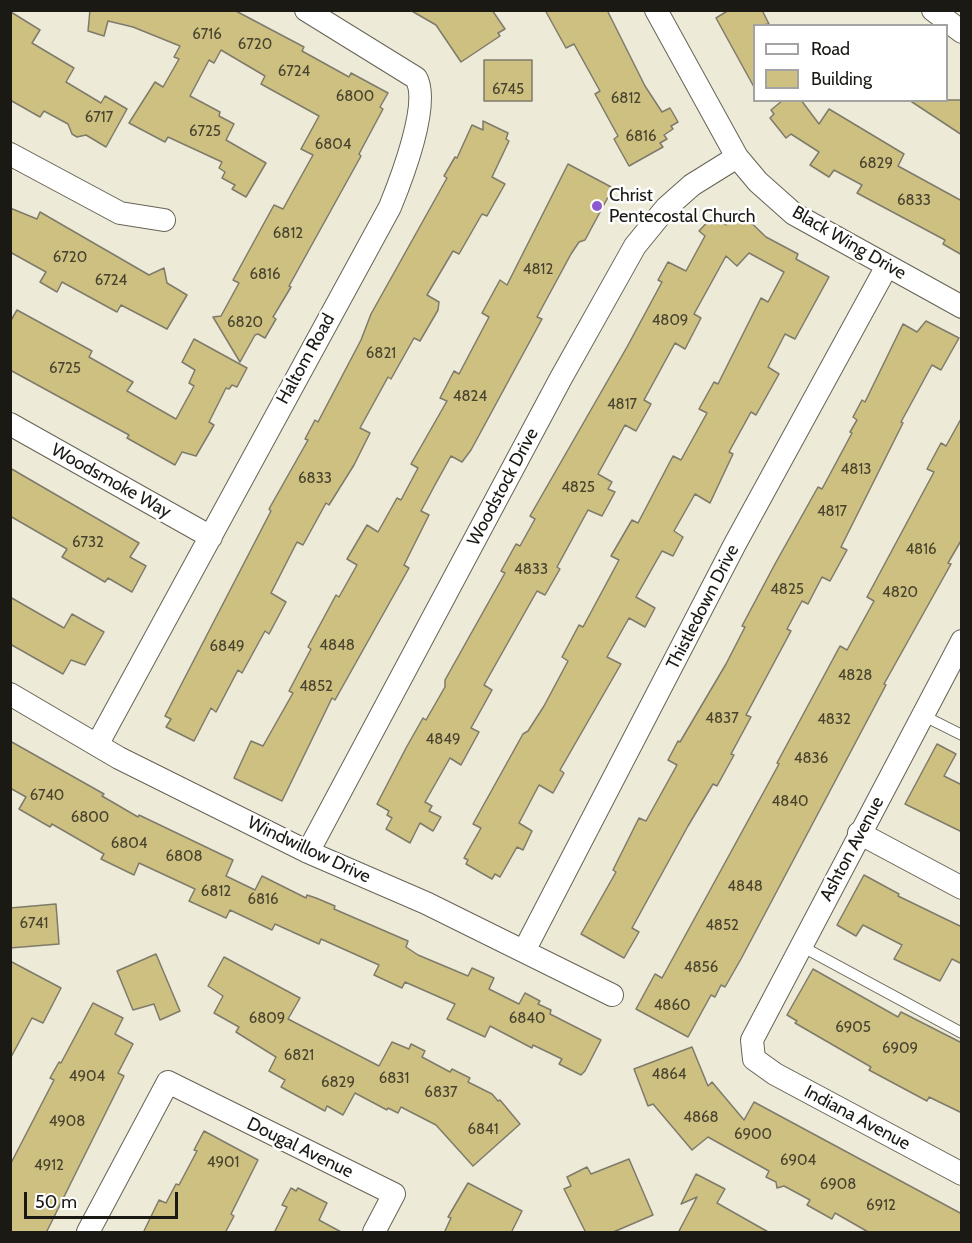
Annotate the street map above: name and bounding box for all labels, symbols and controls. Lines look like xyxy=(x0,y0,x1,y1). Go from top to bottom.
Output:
legend xyxy=(753,24,948,102)
house number: 6716 xyxy=(192,26,222,44)
house number: 6720 xyxy=(238,36,272,54)
text: Road xyxy=(811,38,850,60)
house number: 6724 xyxy=(278,63,310,81)
text: Building xyxy=(811,68,872,90)
house number: 6745 xyxy=(492,81,524,99)
house number: 6800 xyxy=(336,88,374,106)
house number: 6812 xyxy=(611,90,641,108)
house number: 6717 xyxy=(85,109,113,127)
house number: 6725 xyxy=(189,123,221,141)
house number: 6816 xyxy=(625,128,657,146)
house number: 6804 xyxy=(315,136,351,154)
house number: 6829 xyxy=(859,155,893,173)
place label: Christ Pentecostal Church xyxy=(609,185,755,228)
house number: 6833 xyxy=(897,192,931,210)
marker: Christ Pentecostal Church xyxy=(590,199,604,213)
street label: Black Wing Drive xyxy=(788,202,910,284)
house number: 6812 xyxy=(273,225,303,243)
house number: 6720 xyxy=(53,249,87,267)
house number: 4812 xyxy=(523,261,553,279)
house number: 6816 xyxy=(249,266,281,284)
house number: 6724 xyxy=(95,272,127,290)
street label: Haltom Road xyxy=(272,310,340,408)
house number: 4809 xyxy=(652,312,688,330)
house number: 6820 xyxy=(227,314,263,332)
house number: 6821 xyxy=(366,345,396,363)
house number: 6725 xyxy=(49,360,81,378)
house number: 4824 xyxy=(453,388,487,406)
house number: 4817 xyxy=(607,396,637,414)
street label: Woodstock Drive xyxy=(463,424,543,550)
street label: Woodsmoke Way xyxy=(47,439,175,523)
house number: 4813 xyxy=(841,461,871,479)
house number: 6833 xyxy=(298,470,332,488)
house number: 4825 xyxy=(561,479,595,497)
house number: 4817 xyxy=(817,503,847,521)
house number: 6732 xyxy=(72,534,104,552)
street label: Thistledown Drive xyxy=(662,541,744,673)
house number: 4816 xyxy=(905,541,937,559)
house number: 4833 xyxy=(514,561,548,579)
house number: 4825 xyxy=(770,581,804,599)
house number: 4820 xyxy=(882,584,918,602)
house number: 4848 xyxy=(319,637,355,655)
house number: 6849 xyxy=(210,638,244,656)
house number: 4828 xyxy=(838,667,872,685)
house number: 4852 xyxy=(299,678,333,696)
house number: 4837 xyxy=(705,710,739,728)
house number: 4832 xyxy=(817,711,851,729)
house number: 4849 xyxy=(426,731,460,749)
house number: 4836 xyxy=(794,750,828,768)
house number: 6740 xyxy=(30,787,64,805)
house number: 4840 xyxy=(772,793,808,811)
street label: Ashton Avenue xyxy=(815,793,889,905)
house number: 6800 xyxy=(71,809,109,827)
street label: Windwillow Drive xyxy=(244,812,374,888)
house number: 6804 xyxy=(111,835,147,853)
house number: 6808 xyxy=(165,848,203,866)
house number: 4848 xyxy=(727,878,763,896)
house number: 6812 xyxy=(201,883,231,901)
house number: 6816 xyxy=(247,891,279,909)
house number: 6741 xyxy=(20,915,48,933)
house number: 4852 xyxy=(705,917,739,935)
house number: 4856 xyxy=(684,959,718,977)
house number: 4860 xyxy=(654,997,690,1015)
house number: 6809 xyxy=(249,1010,285,1028)
house number: 6840 xyxy=(509,1010,545,1028)
house number: 6905 xyxy=(835,1019,871,1037)
house number: 6909 xyxy=(882,1040,918,1058)
house number: 6821 xyxy=(284,1047,314,1065)
house number: 4864 xyxy=(652,1066,686,1084)
house number: 4904 xyxy=(69,1068,105,1086)
house number: 6831 xyxy=(379,1070,409,1088)
house number: 6829 xyxy=(321,1074,355,1092)
street label: Indiana Avenue xyxy=(800,1081,914,1155)
house number: 6837 xyxy=(424,1084,458,1102)
house number: 4868 xyxy=(683,1109,719,1127)
house number: 4908 xyxy=(49,1113,85,1131)
street label: Dougal Avenue xyxy=(243,1113,357,1183)
house number: 6841 xyxy=(467,1121,499,1139)
house number: 6900 xyxy=(734,1126,772,1144)
house number: 6904 xyxy=(780,1152,816,1170)
house number: 4901 xyxy=(207,1154,239,1172)
house number: 4912 xyxy=(34,1157,64,1175)
house number: 6908 xyxy=(820,1176,856,1194)
scale bar xyxy=(27,1180,182,1218)
text: 50 m xyxy=(35,1191,77,1213)
house number: 6912 xyxy=(866,1197,896,1215)

